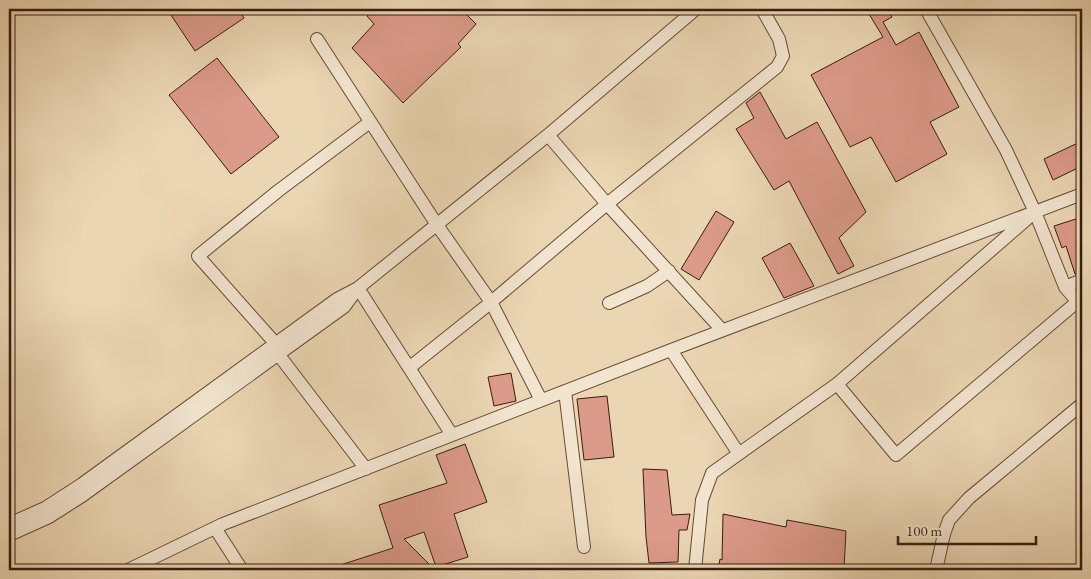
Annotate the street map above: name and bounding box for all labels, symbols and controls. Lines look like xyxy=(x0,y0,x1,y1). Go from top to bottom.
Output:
scale bar xyxy=(898,514,1036,546)
text: 100 m xyxy=(906,521,943,540)

